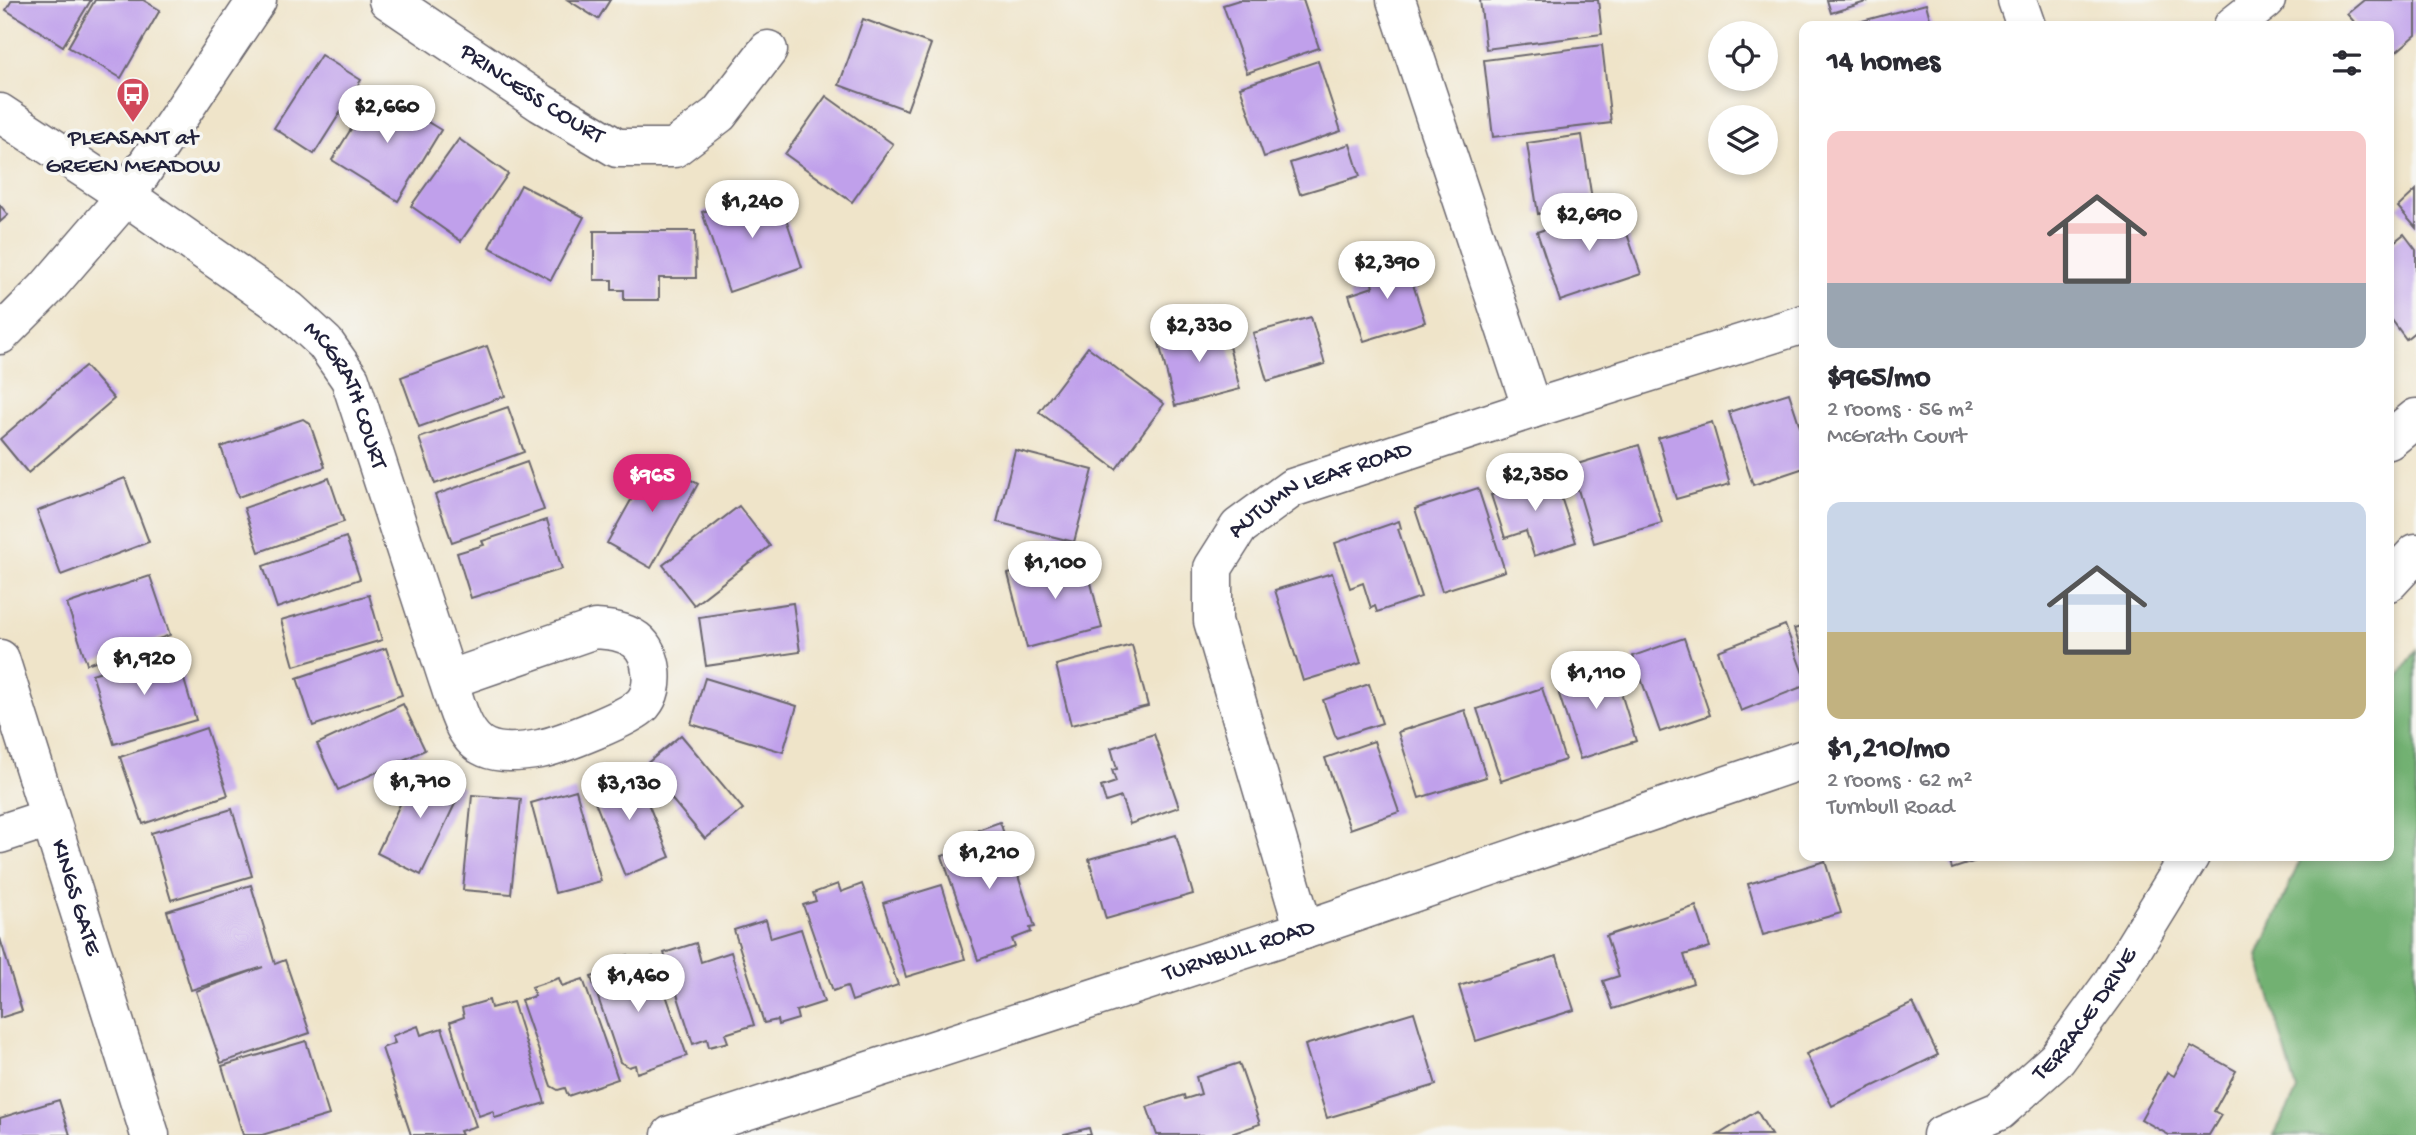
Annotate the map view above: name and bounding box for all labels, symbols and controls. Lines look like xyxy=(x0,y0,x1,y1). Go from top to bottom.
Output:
map controls xyxy=(1708,21,1778,175)
button: locate xyxy=(1708,21,1778,91)
street label: PRINCESS COURT xyxy=(453,37,611,152)
icon: filters xyxy=(2328,44,2366,82)
text: 14 homes xyxy=(1827,46,1940,81)
bus stop icon: PLEASANT at GREEN MEADOW xyxy=(114,75,152,124)
pin: $2,660 xyxy=(330,86,444,145)
text: $2,660 xyxy=(354,94,420,121)
button: layers xyxy=(1708,105,1778,175)
place label: PLEASANT at GREEN MEADOW xyxy=(45,125,221,182)
icon: home xyxy=(2034,176,2160,302)
pin: $1,240 xyxy=(695,180,809,240)
text: $1,240 xyxy=(721,189,783,216)
pin: $2,690 xyxy=(1532,194,1646,253)
text: $2,690 xyxy=(1556,202,1622,229)
pin: $2,390 xyxy=(1330,242,1444,301)
text: $2,390 xyxy=(1354,250,1420,277)
pin: $2,330 xyxy=(1142,304,1256,364)
text: $2,330 xyxy=(1166,313,1232,340)
street label: MCGRATH COURT xyxy=(297,315,393,475)
text: $965/mo xyxy=(1827,362,1931,397)
text: 2 rooms · 56 m² xyxy=(1827,397,1973,424)
text: McGrath Court xyxy=(1827,424,1966,451)
street label: AUTUMN LEAF ROAD xyxy=(1221,435,1416,544)
pin: $965 xyxy=(611,454,693,514)
pin: $2,350 xyxy=(1478,454,1592,513)
text: $2,350 xyxy=(1502,462,1568,489)
text: $965 xyxy=(629,463,675,490)
pin: $1,100 xyxy=(998,542,1112,601)
icon: home xyxy=(2034,547,2160,673)
text: $1,100 xyxy=(1024,550,1086,577)
pin: $1,920 xyxy=(87,638,201,697)
text: $1,920 xyxy=(113,646,175,673)
pin: $1,110 xyxy=(1539,652,1653,711)
text: $1,110 xyxy=(1567,660,1625,687)
text: $1,210/mo xyxy=(1827,733,1950,768)
pin: $1,710 xyxy=(363,760,477,820)
pin: $3,130 xyxy=(572,762,686,822)
text: 2 rooms · 62 m² xyxy=(1827,768,1972,795)
text: $1,710 xyxy=(389,769,451,796)
text: $3,130 xyxy=(597,771,661,798)
text: Turnbull Road xyxy=(1827,795,1954,822)
pin: $1,210 xyxy=(932,832,1046,891)
street label: KINGS GATE xyxy=(43,836,107,960)
text: $1,210 xyxy=(959,840,1019,867)
street label: TURNBULL ROAD xyxy=(1158,913,1319,990)
street label: TERRACE DRIVE xyxy=(2025,942,2145,1089)
pin: $1,460 xyxy=(581,954,695,1014)
text: $1,460 xyxy=(607,963,669,990)

